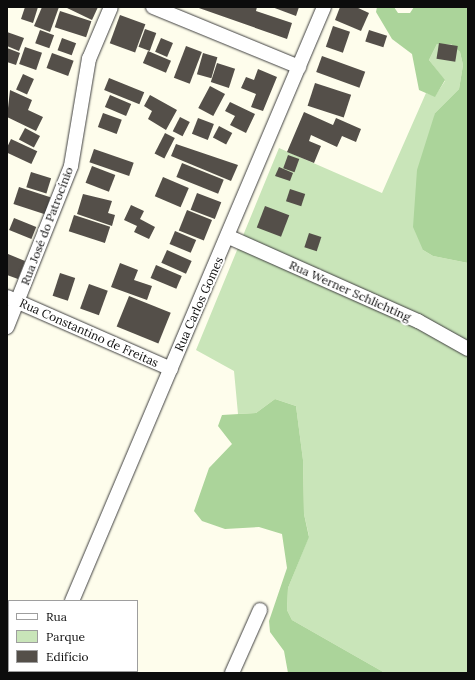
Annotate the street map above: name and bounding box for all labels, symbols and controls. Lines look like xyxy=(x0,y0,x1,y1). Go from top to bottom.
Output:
street label: Rua José do Patrocínio xyxy=(18,165,76,287)
street label: Rua Carlos Gomes xyxy=(172,255,226,353)
street label: Rua Werner Schlichting xyxy=(287,258,413,324)
street label: Rua Constantino de Freitas xyxy=(17,296,161,370)
legend xyxy=(8,600,138,672)
text: Rua xyxy=(46,609,67,624)
text: Parque xyxy=(46,629,85,644)
text: Edifício xyxy=(46,649,89,664)

